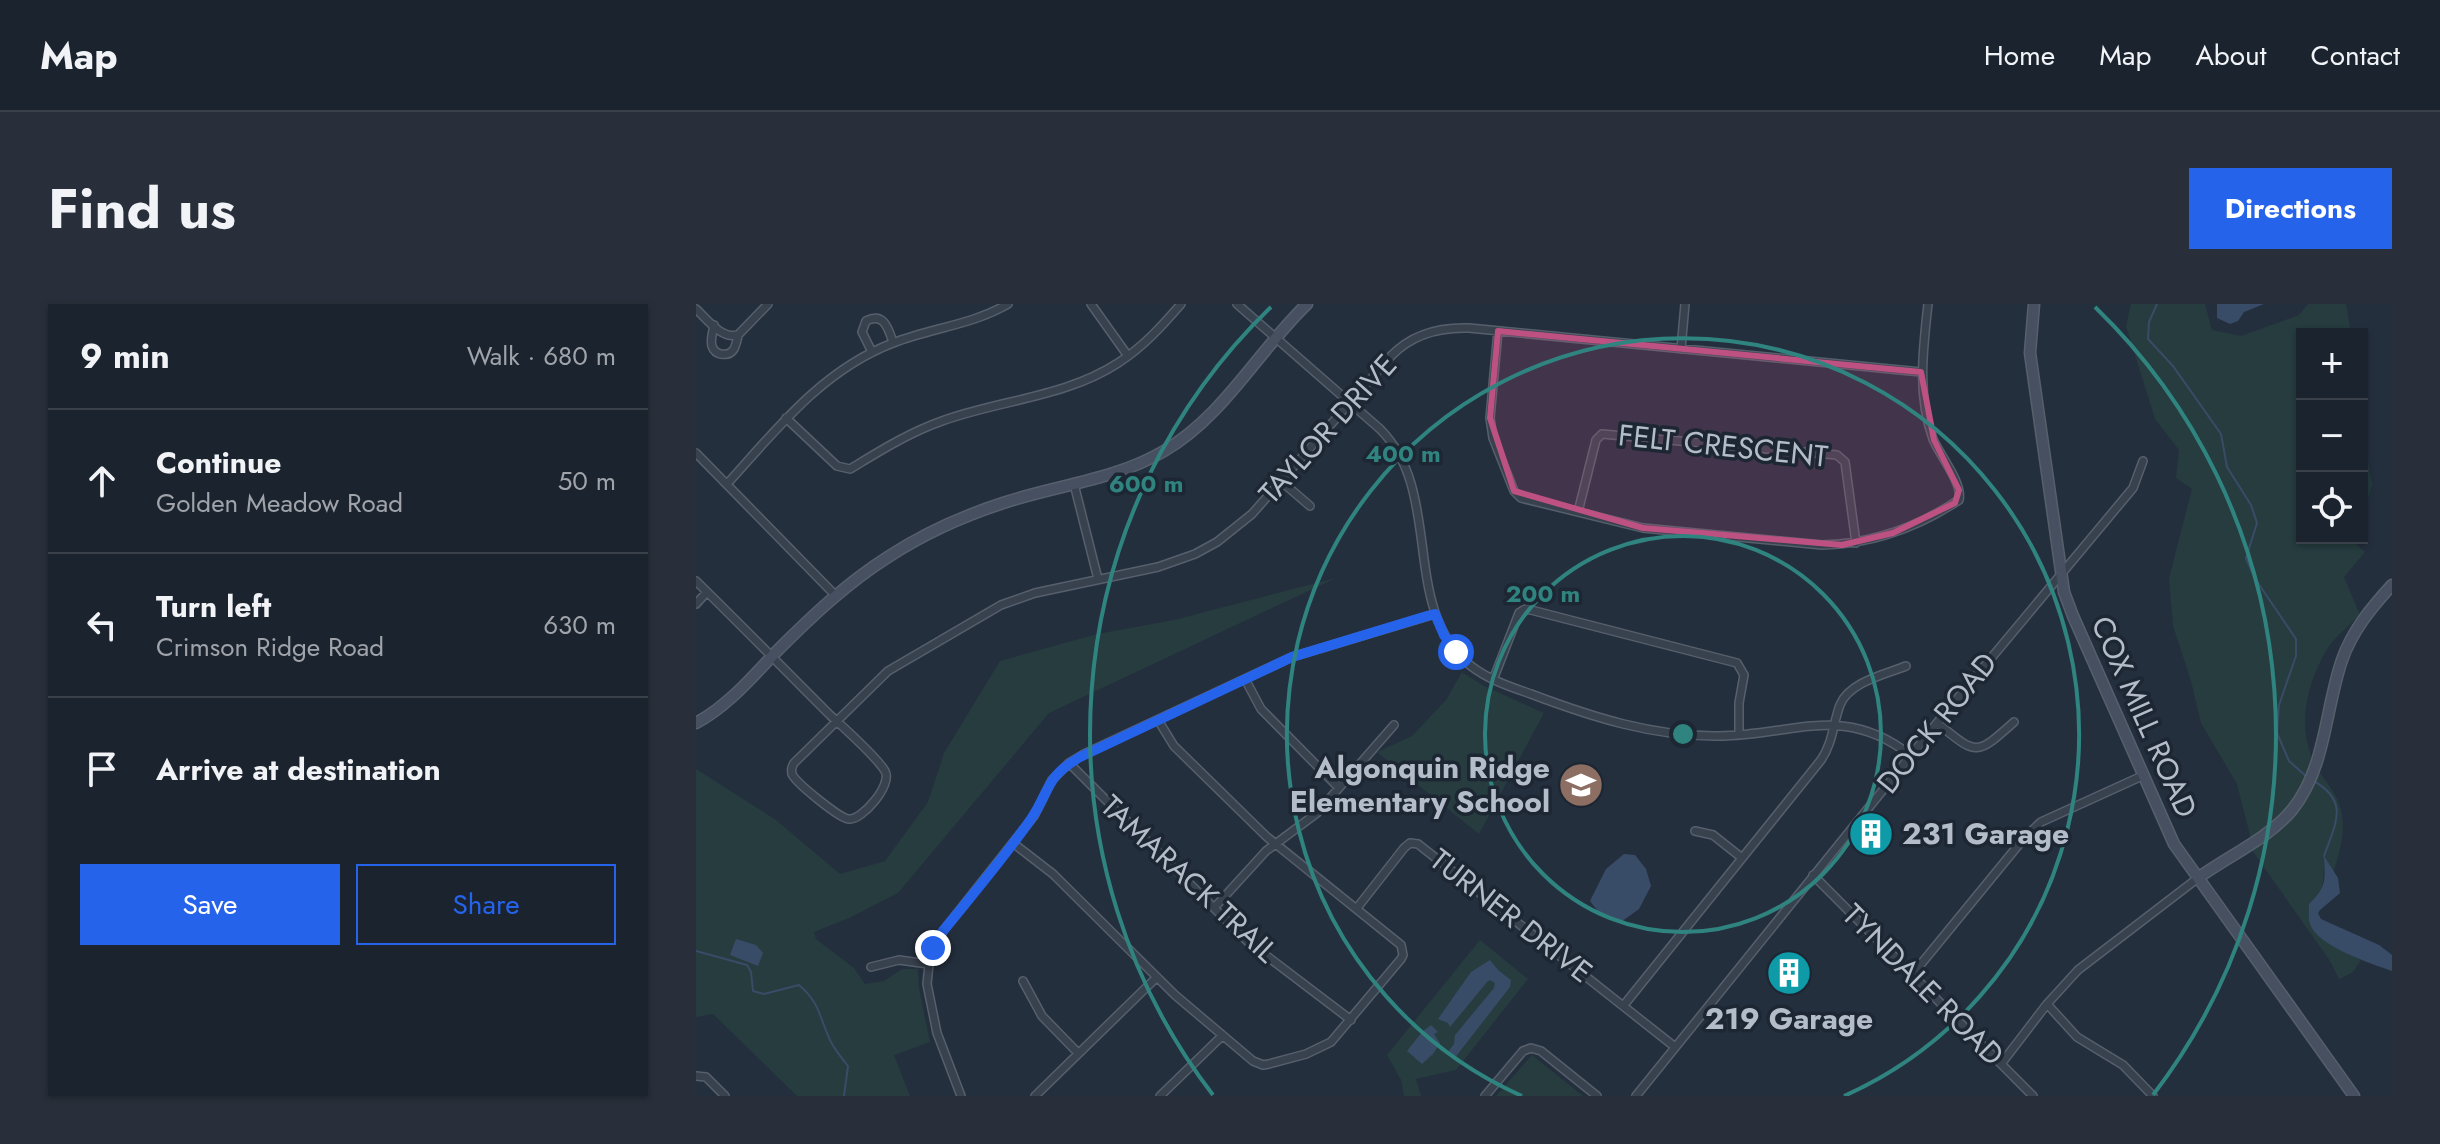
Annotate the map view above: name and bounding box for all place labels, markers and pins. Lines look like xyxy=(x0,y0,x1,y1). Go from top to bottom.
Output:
centre of rings xyxy=(1669,720,1697,748)
place label: Algonquin Ridge Elementary School xyxy=(1290,746,1550,823)
school or university icon: Algonquin Ridge Elementary School xyxy=(1557,761,1605,809)
building icon: 231 Garage xyxy=(1847,810,1895,858)
place label: 231 Garage xyxy=(1902,812,2069,855)
building icon: 219 Garage xyxy=(1765,949,1813,997)
place label: 219 Garage xyxy=(1705,997,1873,1040)

